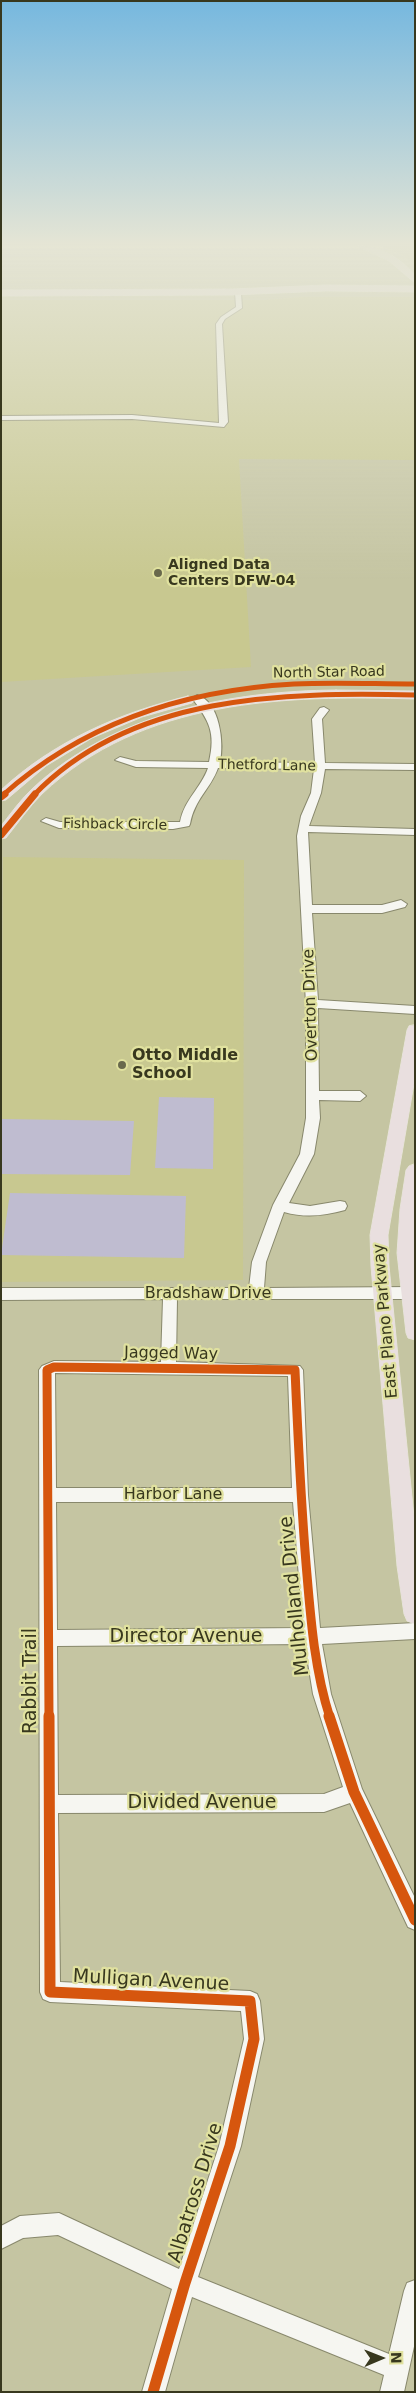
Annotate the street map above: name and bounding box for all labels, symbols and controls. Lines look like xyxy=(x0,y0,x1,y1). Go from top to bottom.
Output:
place label: Aligned Data Centers DFW-04 xyxy=(168,557,295,590)
marker: Aligned Data Centers DFW-04 xyxy=(152,567,164,579)
street label: North Star Road xyxy=(273,664,385,682)
street label: Thetford Lane xyxy=(218,757,316,775)
street label: Fishback Circle xyxy=(63,816,167,834)
street label: Overton Drive xyxy=(299,948,323,1062)
place label: Otto Middle School xyxy=(132,1046,238,1084)
marker: Otto Middle School xyxy=(116,1059,128,1071)
street label: East Plano Parkway xyxy=(370,1243,402,1399)
street label: Bradshaw Drive xyxy=(145,1284,271,1304)
street label: Jagged Way xyxy=(124,1344,218,1364)
street label: Harbor Lane xyxy=(124,1485,222,1505)
street label: Mulholland Drive xyxy=(275,1515,315,1677)
street label: Director Avenue xyxy=(110,1626,262,1648)
street label: Rabbit Trail xyxy=(20,1628,42,1734)
street label: Divided Avenue xyxy=(128,1792,276,1814)
street label: Mulligan Avenue xyxy=(72,1966,230,1996)
street label: Albatross Drive xyxy=(164,2120,228,2266)
north arrow xyxy=(356,2333,406,2383)
text: N xyxy=(388,2352,404,2364)

